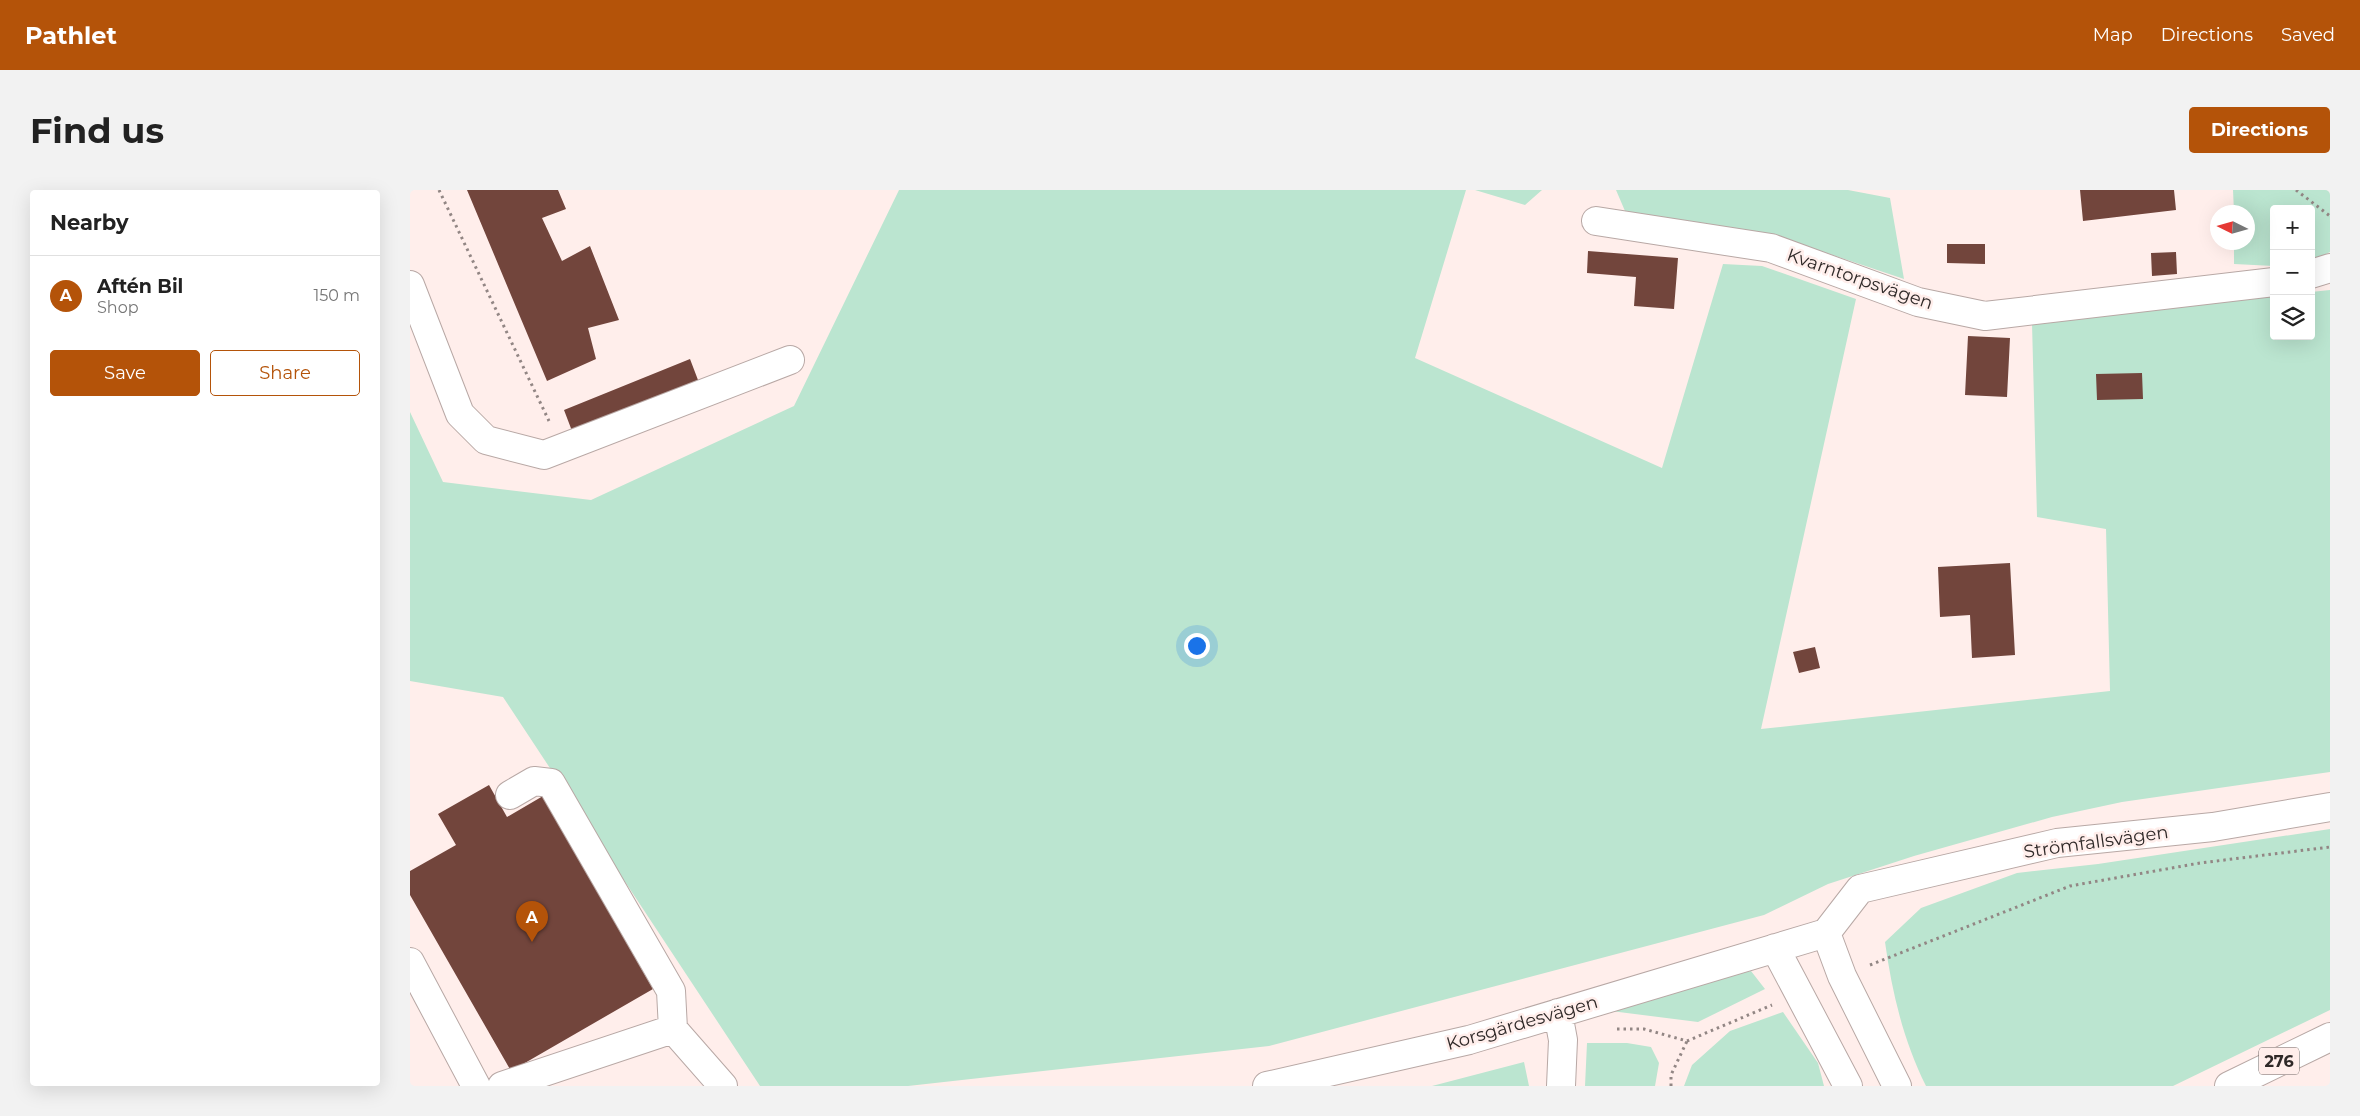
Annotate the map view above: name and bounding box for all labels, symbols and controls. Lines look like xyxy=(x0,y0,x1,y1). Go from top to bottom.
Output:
text: Pathlet xyxy=(25,21,117,50)
text: Map xyxy=(2093,24,2133,46)
text: Directions xyxy=(2161,24,2253,46)
text: Saved xyxy=(2281,24,2335,46)
button: Directions xyxy=(2189,107,2330,153)
text: Find us xyxy=(30,109,164,152)
north arrow xyxy=(2210,205,2255,250)
map controls xyxy=(2270,205,2315,340)
button: + xyxy=(2270,205,2315,250)
text: Nearby xyxy=(50,210,129,235)
street label: Kvarntorpsvägen xyxy=(1784,244,1936,314)
button: − xyxy=(2270,250,2315,295)
text: Aftén Bil xyxy=(97,275,183,298)
text: A xyxy=(60,286,72,305)
text: 150 m xyxy=(313,286,360,305)
button: layers xyxy=(2270,295,2315,340)
text: Shop xyxy=(97,298,139,317)
button: Save xyxy=(50,350,200,396)
button: Share xyxy=(210,350,360,396)
your location xyxy=(1184,633,1210,659)
street label: Strömfallsvägen xyxy=(2022,821,2170,863)
pin: A xyxy=(516,901,548,942)
street label: Korsgärdesvägen xyxy=(1444,991,1600,1055)
road number: 276 xyxy=(2259,1048,2299,1074)

